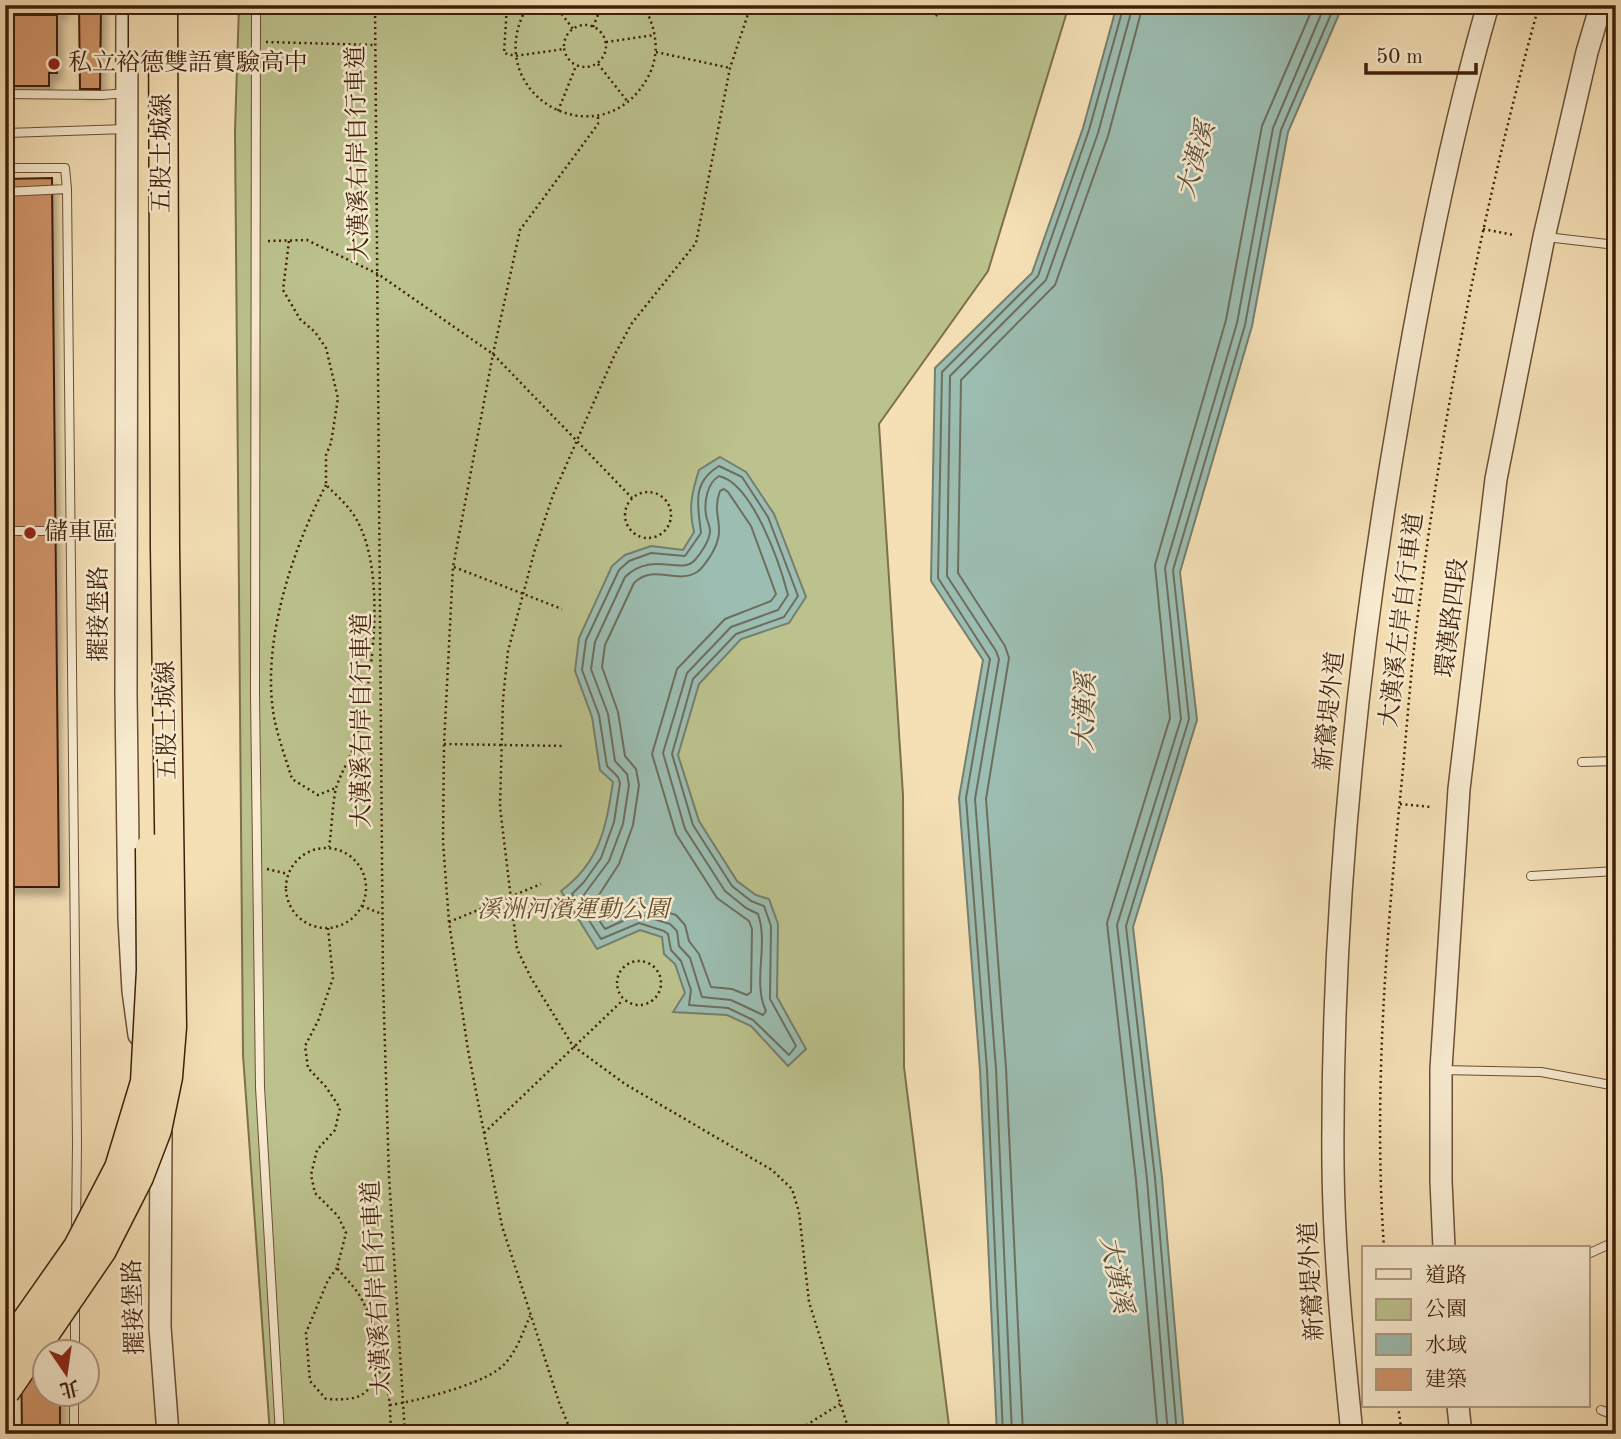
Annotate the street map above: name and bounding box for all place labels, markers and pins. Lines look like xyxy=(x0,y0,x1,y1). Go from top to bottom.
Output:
place label: 私立裕德雙語實驗高中 xyxy=(68,49,308,76)
marker: 私立裕德雙語實驗高中 xyxy=(46,56,62,72)
place label: 儲車區 xyxy=(44,518,116,545)
marker: 儲車區 xyxy=(22,525,38,541)

